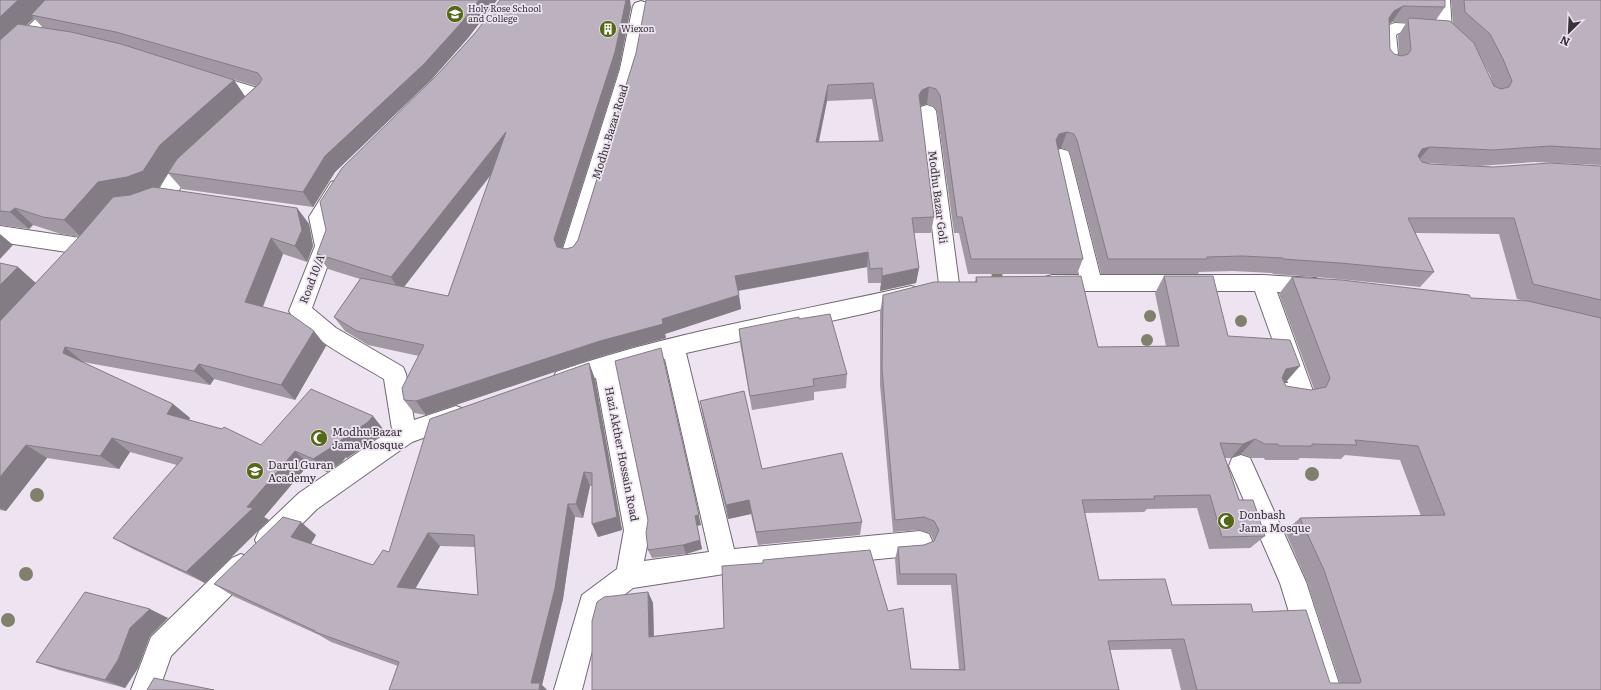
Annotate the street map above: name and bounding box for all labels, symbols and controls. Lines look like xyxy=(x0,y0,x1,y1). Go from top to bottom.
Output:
place label: Holy Rose School and College xyxy=(468,1,541,25)
school or university icon: Holy Rose School and College xyxy=(445,4,465,24)
north arrow xyxy=(1549,12,1589,52)
building icon: Wiexon xyxy=(598,19,618,39)
place label: Wiexon xyxy=(621,21,654,35)
text: N xyxy=(1557,33,1572,51)
street label: Modhu Bazar Road xyxy=(587,82,631,181)
street label: Modhu Bazar Goli xyxy=(925,149,953,245)
street label: Road 10/A xyxy=(294,252,328,306)
street label: Hazi Akther Hossain Road xyxy=(602,385,644,523)
place label: Modhu Bazar Jama Mosque xyxy=(332,423,404,452)
mosque icon: Modhu Bazar Jama Mosque xyxy=(309,428,329,448)
place label: Darul Guran Academy xyxy=(268,456,334,485)
school or university icon: Darul Guran Academy xyxy=(245,461,265,481)
place label: Donbash Jama Mosque xyxy=(1239,506,1311,535)
mosque icon: Donbash Jama Mosque xyxy=(1216,511,1236,531)

